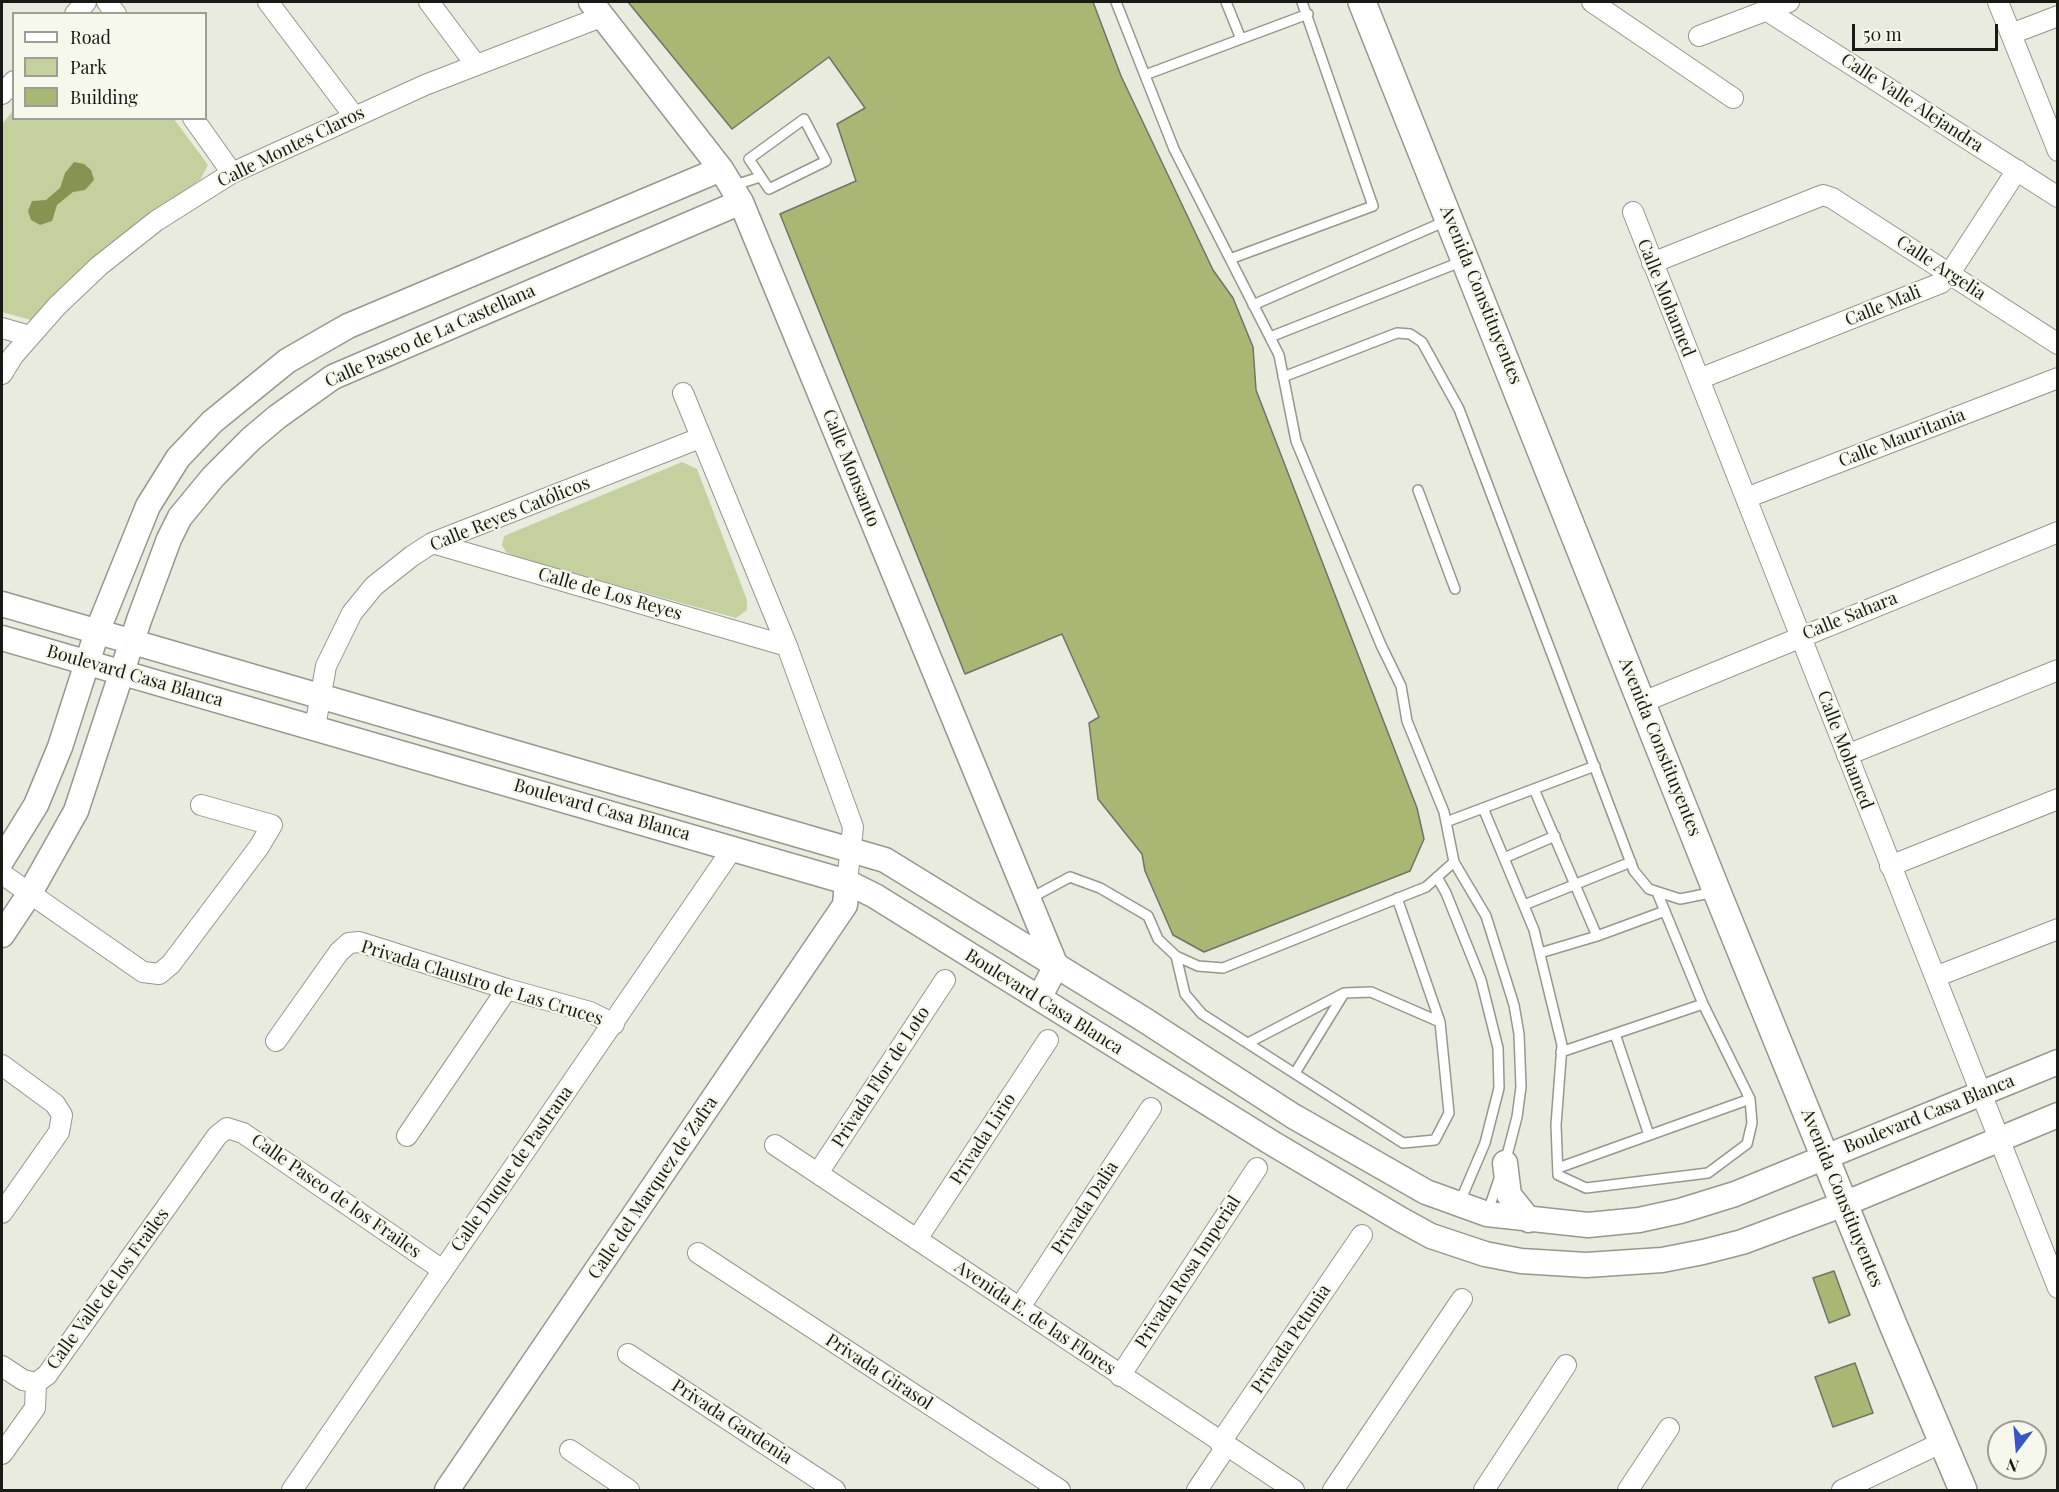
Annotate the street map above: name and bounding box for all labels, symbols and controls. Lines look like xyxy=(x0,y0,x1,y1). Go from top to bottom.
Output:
legend xyxy=(12,12,207,120)
scale bar xyxy=(1855,12,2000,50)
text: 50 m xyxy=(1863,22,1902,46)
text: Road xyxy=(70,25,111,49)
street label: Calle Valle Alejandra xyxy=(1837,49,1987,157)
text: Park xyxy=(70,55,107,79)
text: Building xyxy=(70,85,138,109)
street label: Calle Montes Claros xyxy=(214,102,368,192)
street label: Avenida Constituyentes xyxy=(1435,202,1527,388)
street label: Calle Argelia xyxy=(1892,231,1990,305)
street label: Calle Mohamed xyxy=(1633,236,1699,360)
street label: Calle Paseo de La Castellana xyxy=(322,280,538,392)
street label: Calle Mali xyxy=(1842,281,1924,331)
street label: Calle Mauritania xyxy=(1836,404,1968,472)
street label: Calle Monsanto xyxy=(818,406,884,530)
street label: Calle Reyes Católicos xyxy=(427,472,593,556)
street label: Calle de Los Reyes xyxy=(536,563,684,625)
street label: Calle Sahara xyxy=(1799,587,1901,645)
street label: Boulevard Casa Blanca xyxy=(44,641,226,711)
street label: Avenida Constituyentes xyxy=(1614,654,1706,840)
street label: Calle Mohamed xyxy=(1812,688,1878,812)
street label: Boulevard Casa Blanca xyxy=(511,775,693,845)
street label: Privada Claustro de Las Cruces xyxy=(359,936,605,1030)
street label: Boulevard Casa Blanca xyxy=(961,945,1127,1059)
street label: Privada Flor de Loto xyxy=(827,1003,935,1151)
street label: Boulevard Casa Blanca xyxy=(1840,1070,2018,1158)
street label: Calle Duque de Pastrana xyxy=(447,1082,577,1256)
street label: Privada Lirio xyxy=(946,1089,1020,1189)
street label: Calle del Marquez de Zafra xyxy=(584,1092,722,1284)
street label: Avenida Constituyentes xyxy=(1796,1105,1888,1291)
street label: Calle Paseo de los Frailes xyxy=(247,1129,425,1263)
street label: Privada Dalia xyxy=(1047,1157,1123,1259)
street label: Privada Rosa Imperial xyxy=(1131,1192,1245,1352)
street label: Calle Valle de los Frailes xyxy=(42,1204,174,1374)
street label: Avenida E. de las Flores xyxy=(950,1256,1120,1380)
street label: Privada Petunia xyxy=(1247,1280,1335,1398)
street label: Privada Girasol xyxy=(821,1329,937,1415)
street label: Privada Gardenia xyxy=(668,1375,796,1469)
north arrow xyxy=(1987,1420,2047,1480)
text: N xyxy=(2004,1454,2021,1478)

